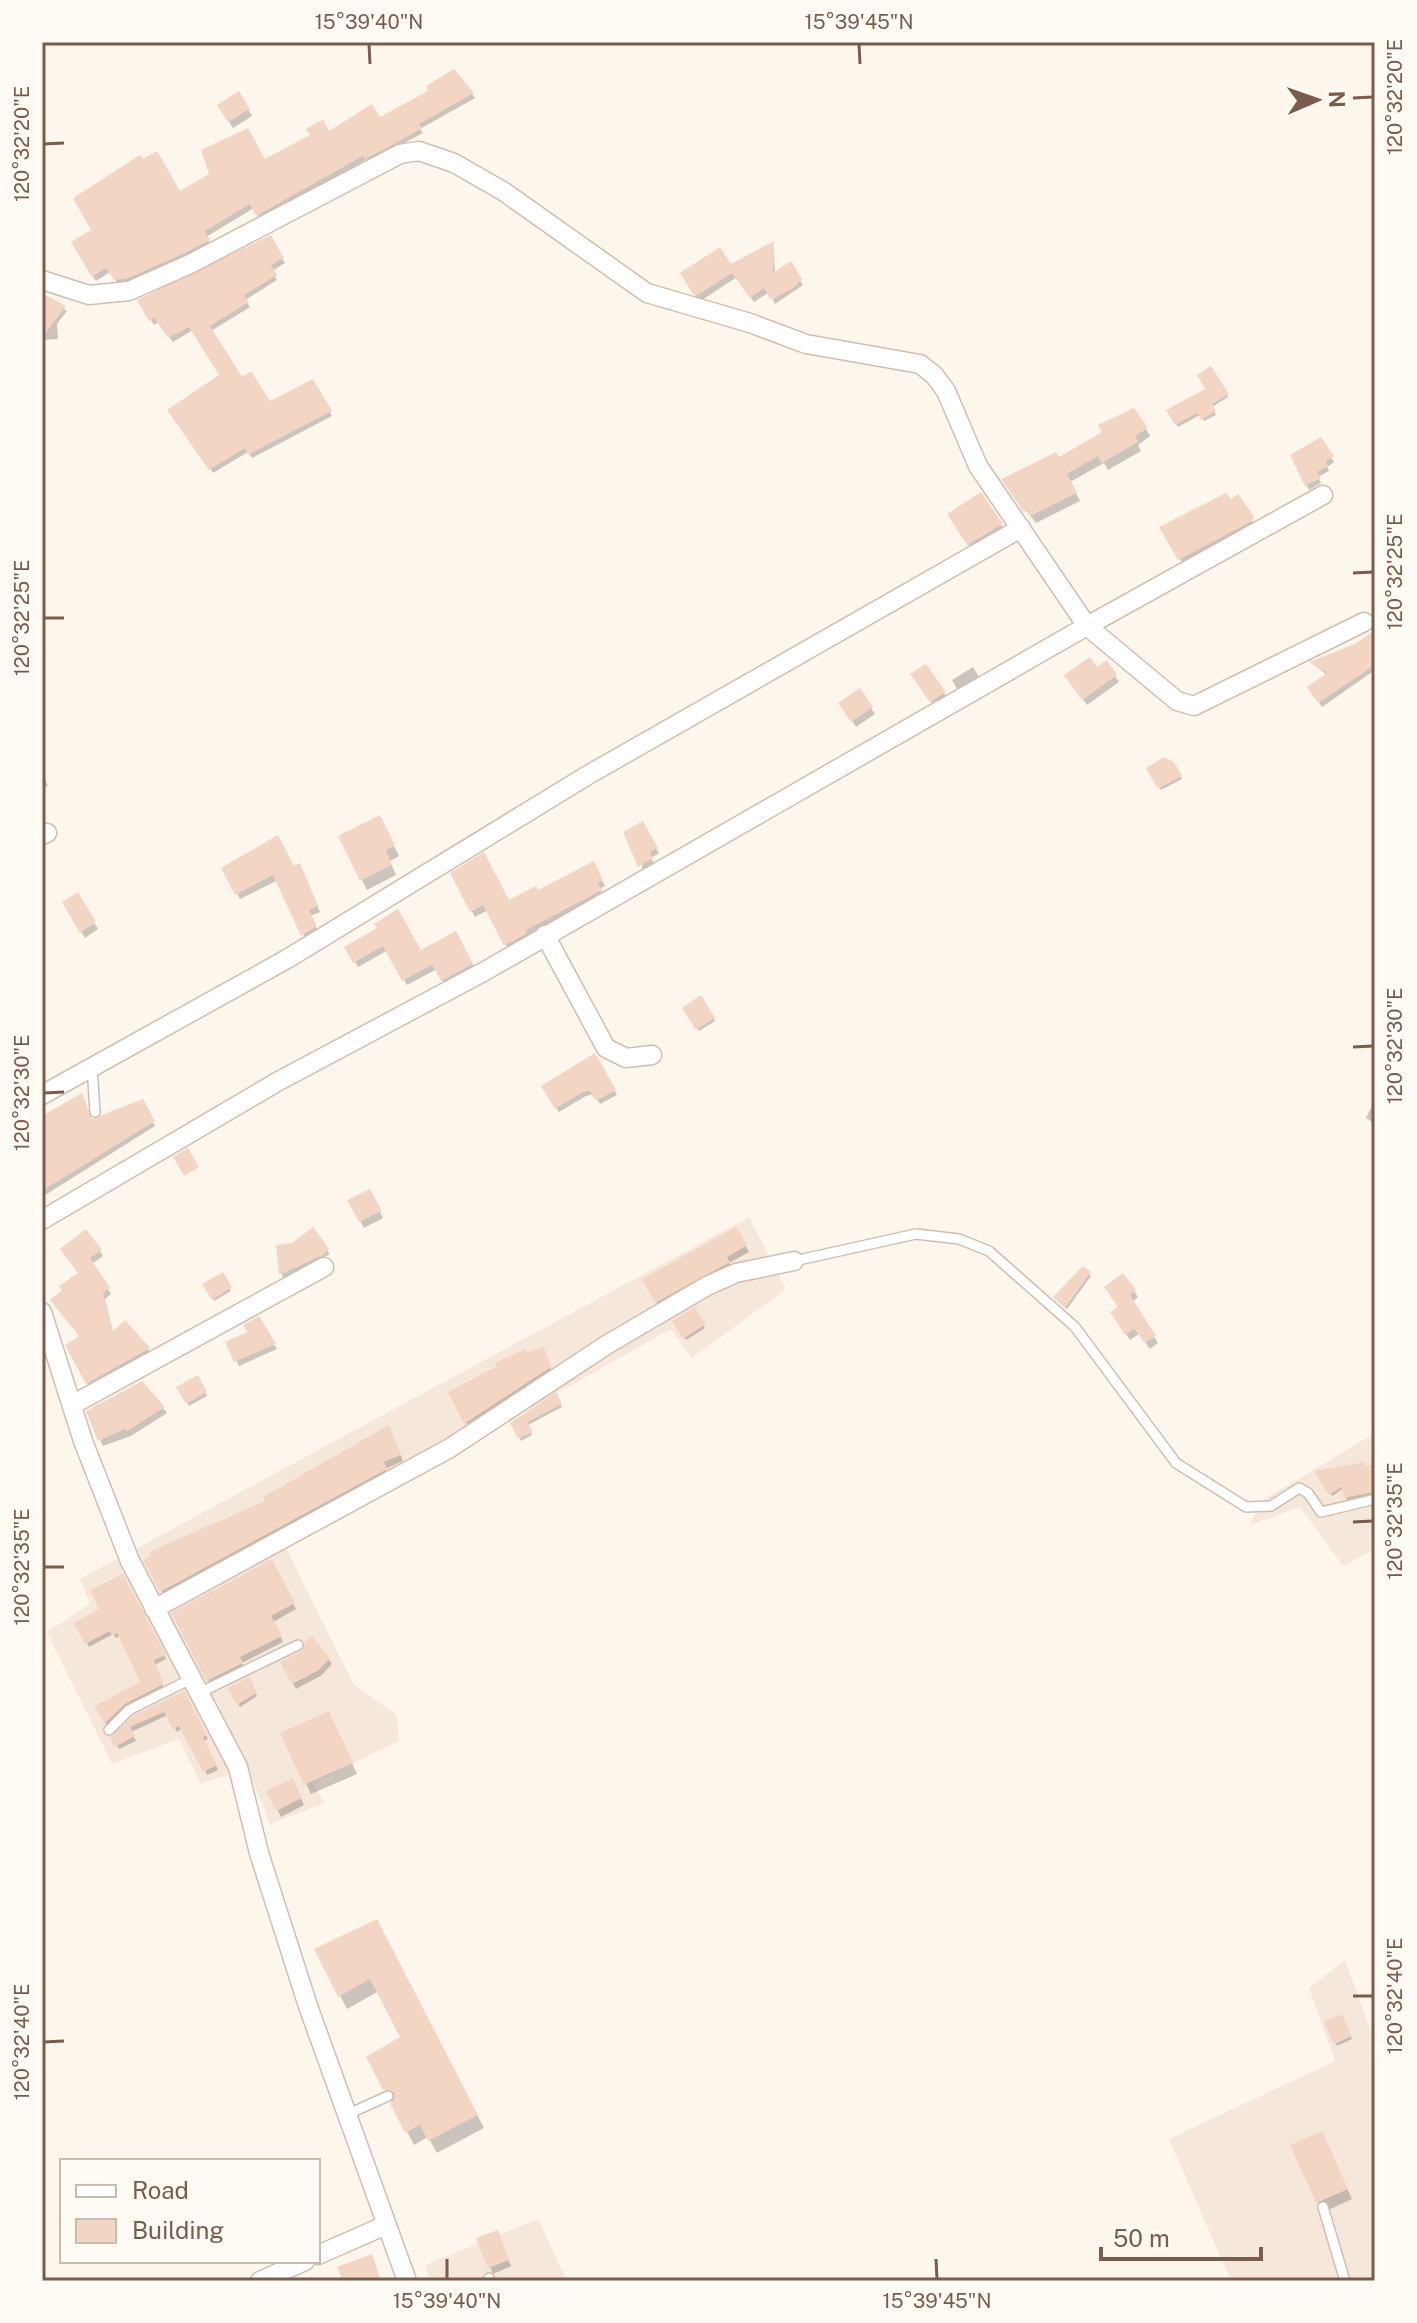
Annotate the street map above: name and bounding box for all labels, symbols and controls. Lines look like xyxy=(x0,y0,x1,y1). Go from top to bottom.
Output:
text: 15°39'40"N xyxy=(315,10,423,34)
text: 15°39'45"N xyxy=(805,10,913,34)
text: 120°32'20"E xyxy=(1383,39,1407,155)
north arrow xyxy=(1277,60,1357,140)
text: 120°32'20"E xyxy=(10,86,34,202)
text: N xyxy=(1324,90,1350,108)
text: 120°32'25"E xyxy=(1383,514,1407,630)
text: 120°32'25"E xyxy=(10,560,34,676)
text: 120°32'30"E xyxy=(1383,988,1407,1104)
text: 120°32'30"E xyxy=(10,1035,34,1151)
text: 120°32'35"E xyxy=(1383,1462,1407,1580)
text: 120°32'35"E xyxy=(10,1508,34,1626)
text: 120°32'40"E xyxy=(1383,1938,1407,2054)
text: 120°32'40"E xyxy=(10,1984,34,2100)
legend xyxy=(60,2159,320,2263)
text: Road xyxy=(132,2176,189,2204)
scale bar xyxy=(1101,2211,1261,2261)
text: Building xyxy=(132,2216,224,2244)
text: 50 m xyxy=(1113,2224,1170,2252)
text: 15°39'40"N xyxy=(393,2289,501,2313)
text: 15°39'45"N xyxy=(883,2289,991,2313)

